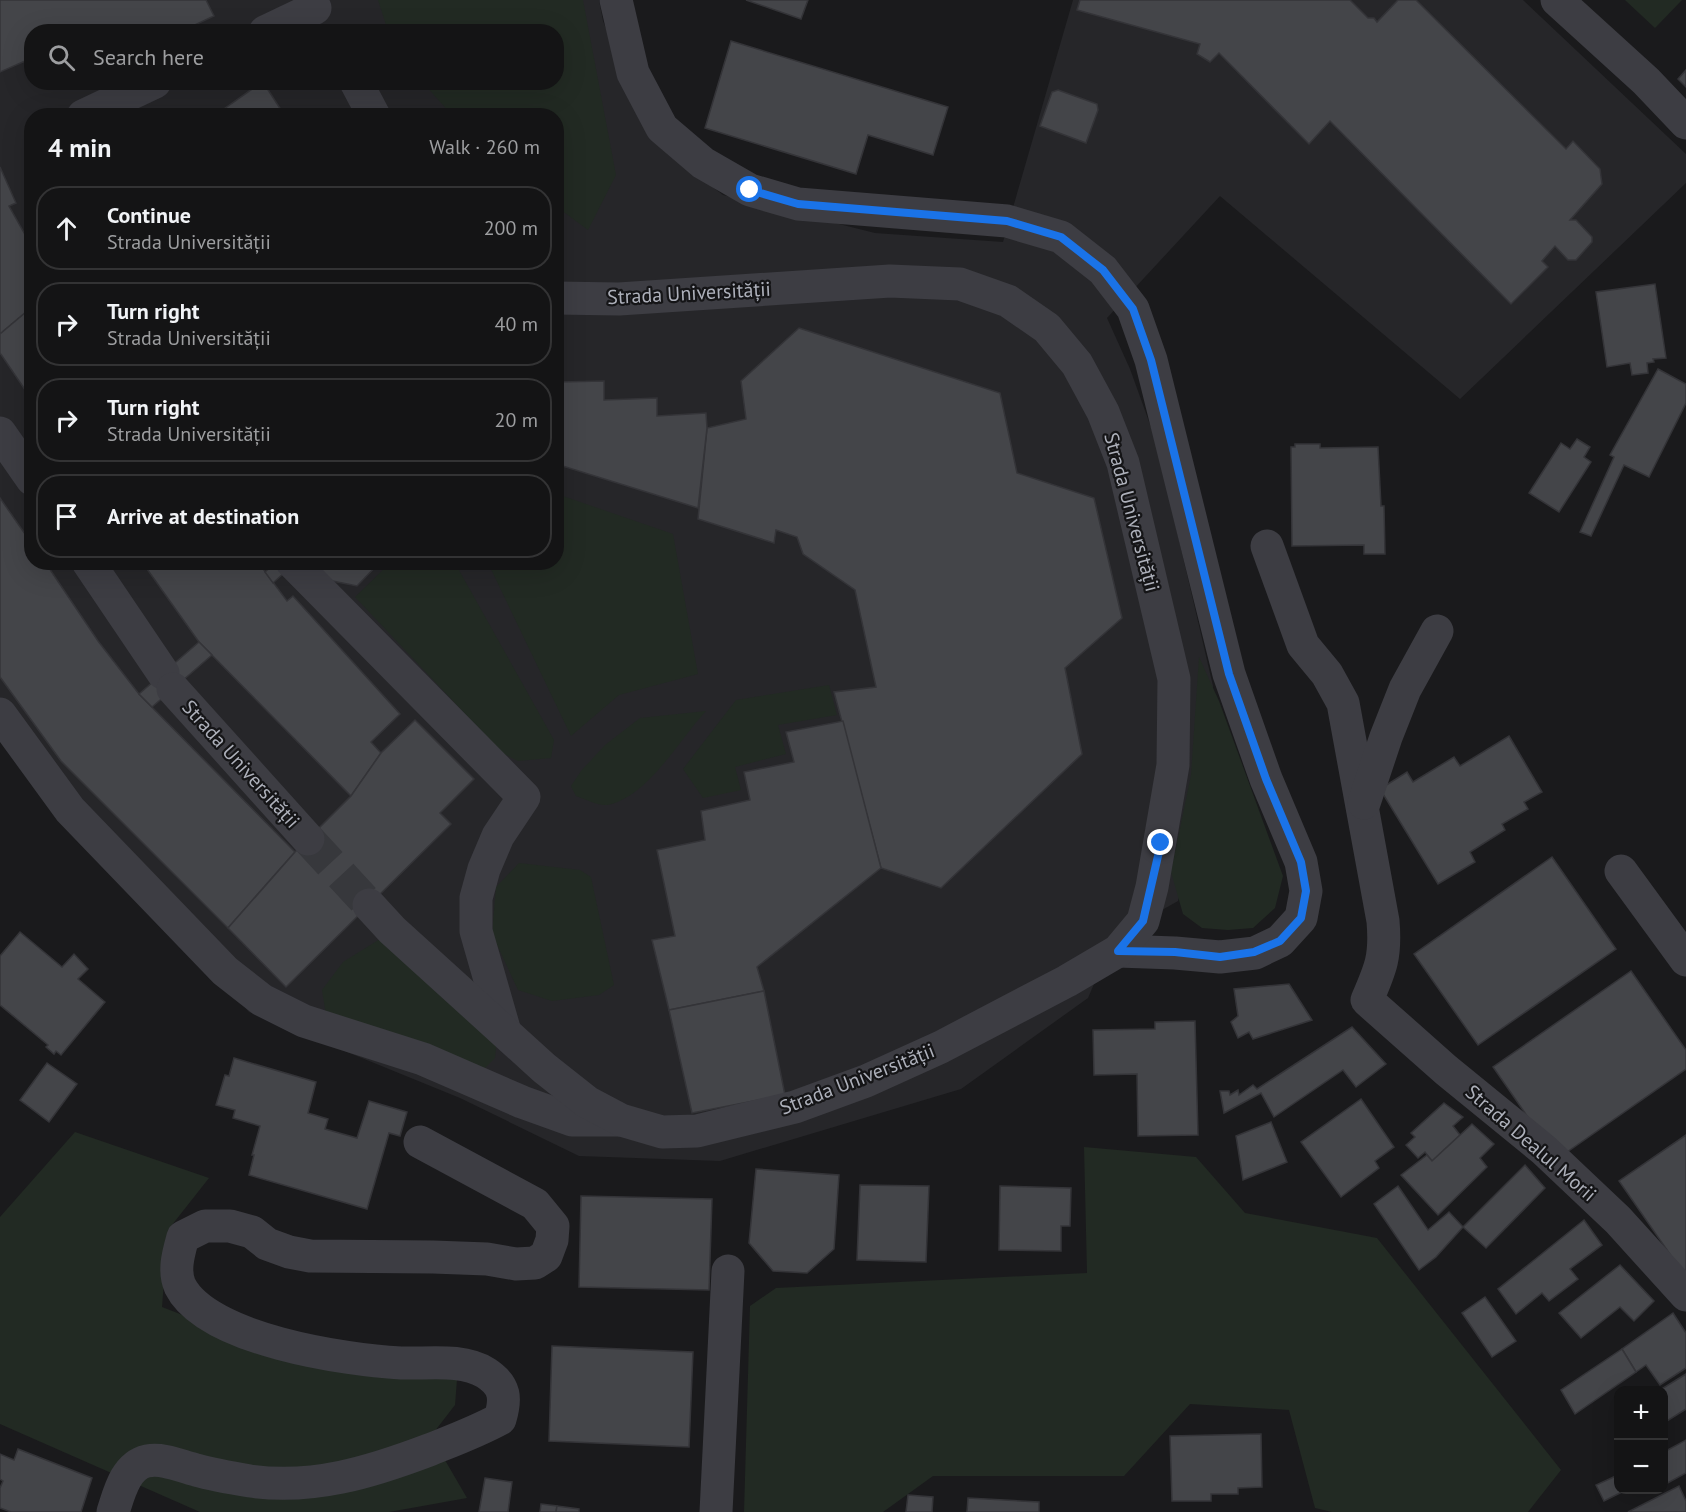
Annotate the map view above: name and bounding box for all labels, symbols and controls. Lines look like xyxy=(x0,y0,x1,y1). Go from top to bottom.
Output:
search box xyxy=(24,24,564,90)
icon: search xyxy=(45,41,78,74)
text: Search here xyxy=(93,43,204,71)
text: 4 min xyxy=(48,131,111,164)
text: Walk · 260 m xyxy=(429,134,540,160)
route start xyxy=(736,176,762,202)
text: Continue xyxy=(107,201,191,229)
icon: ahead xyxy=(50,212,83,245)
text: 200 m xyxy=(484,215,538,241)
text: Strada Universității xyxy=(107,229,271,255)
street label: Strada Universității xyxy=(607,276,771,310)
text: Turn right xyxy=(107,297,199,325)
icon: right xyxy=(50,308,83,341)
text: 40 m xyxy=(495,311,538,337)
text: Strada Universității xyxy=(107,325,271,351)
text: Turn right xyxy=(107,393,199,421)
icon: right xyxy=(50,404,83,437)
text: 20 m xyxy=(495,407,538,433)
text: Strada Universității xyxy=(107,421,271,447)
street label: Strada Universității xyxy=(1098,430,1166,594)
icon: arrive xyxy=(50,500,83,533)
text: Arrive at destination xyxy=(107,502,299,530)
street label: Strada Universității xyxy=(177,694,305,834)
route end xyxy=(1147,829,1173,855)
street label: Strada Universității xyxy=(776,1038,938,1120)
street label: Strada Dealul Morii xyxy=(1460,1079,1602,1207)
map controls xyxy=(1614,1386,1668,1494)
button: + xyxy=(1614,1386,1668,1440)
button: − xyxy=(1614,1440,1668,1494)

